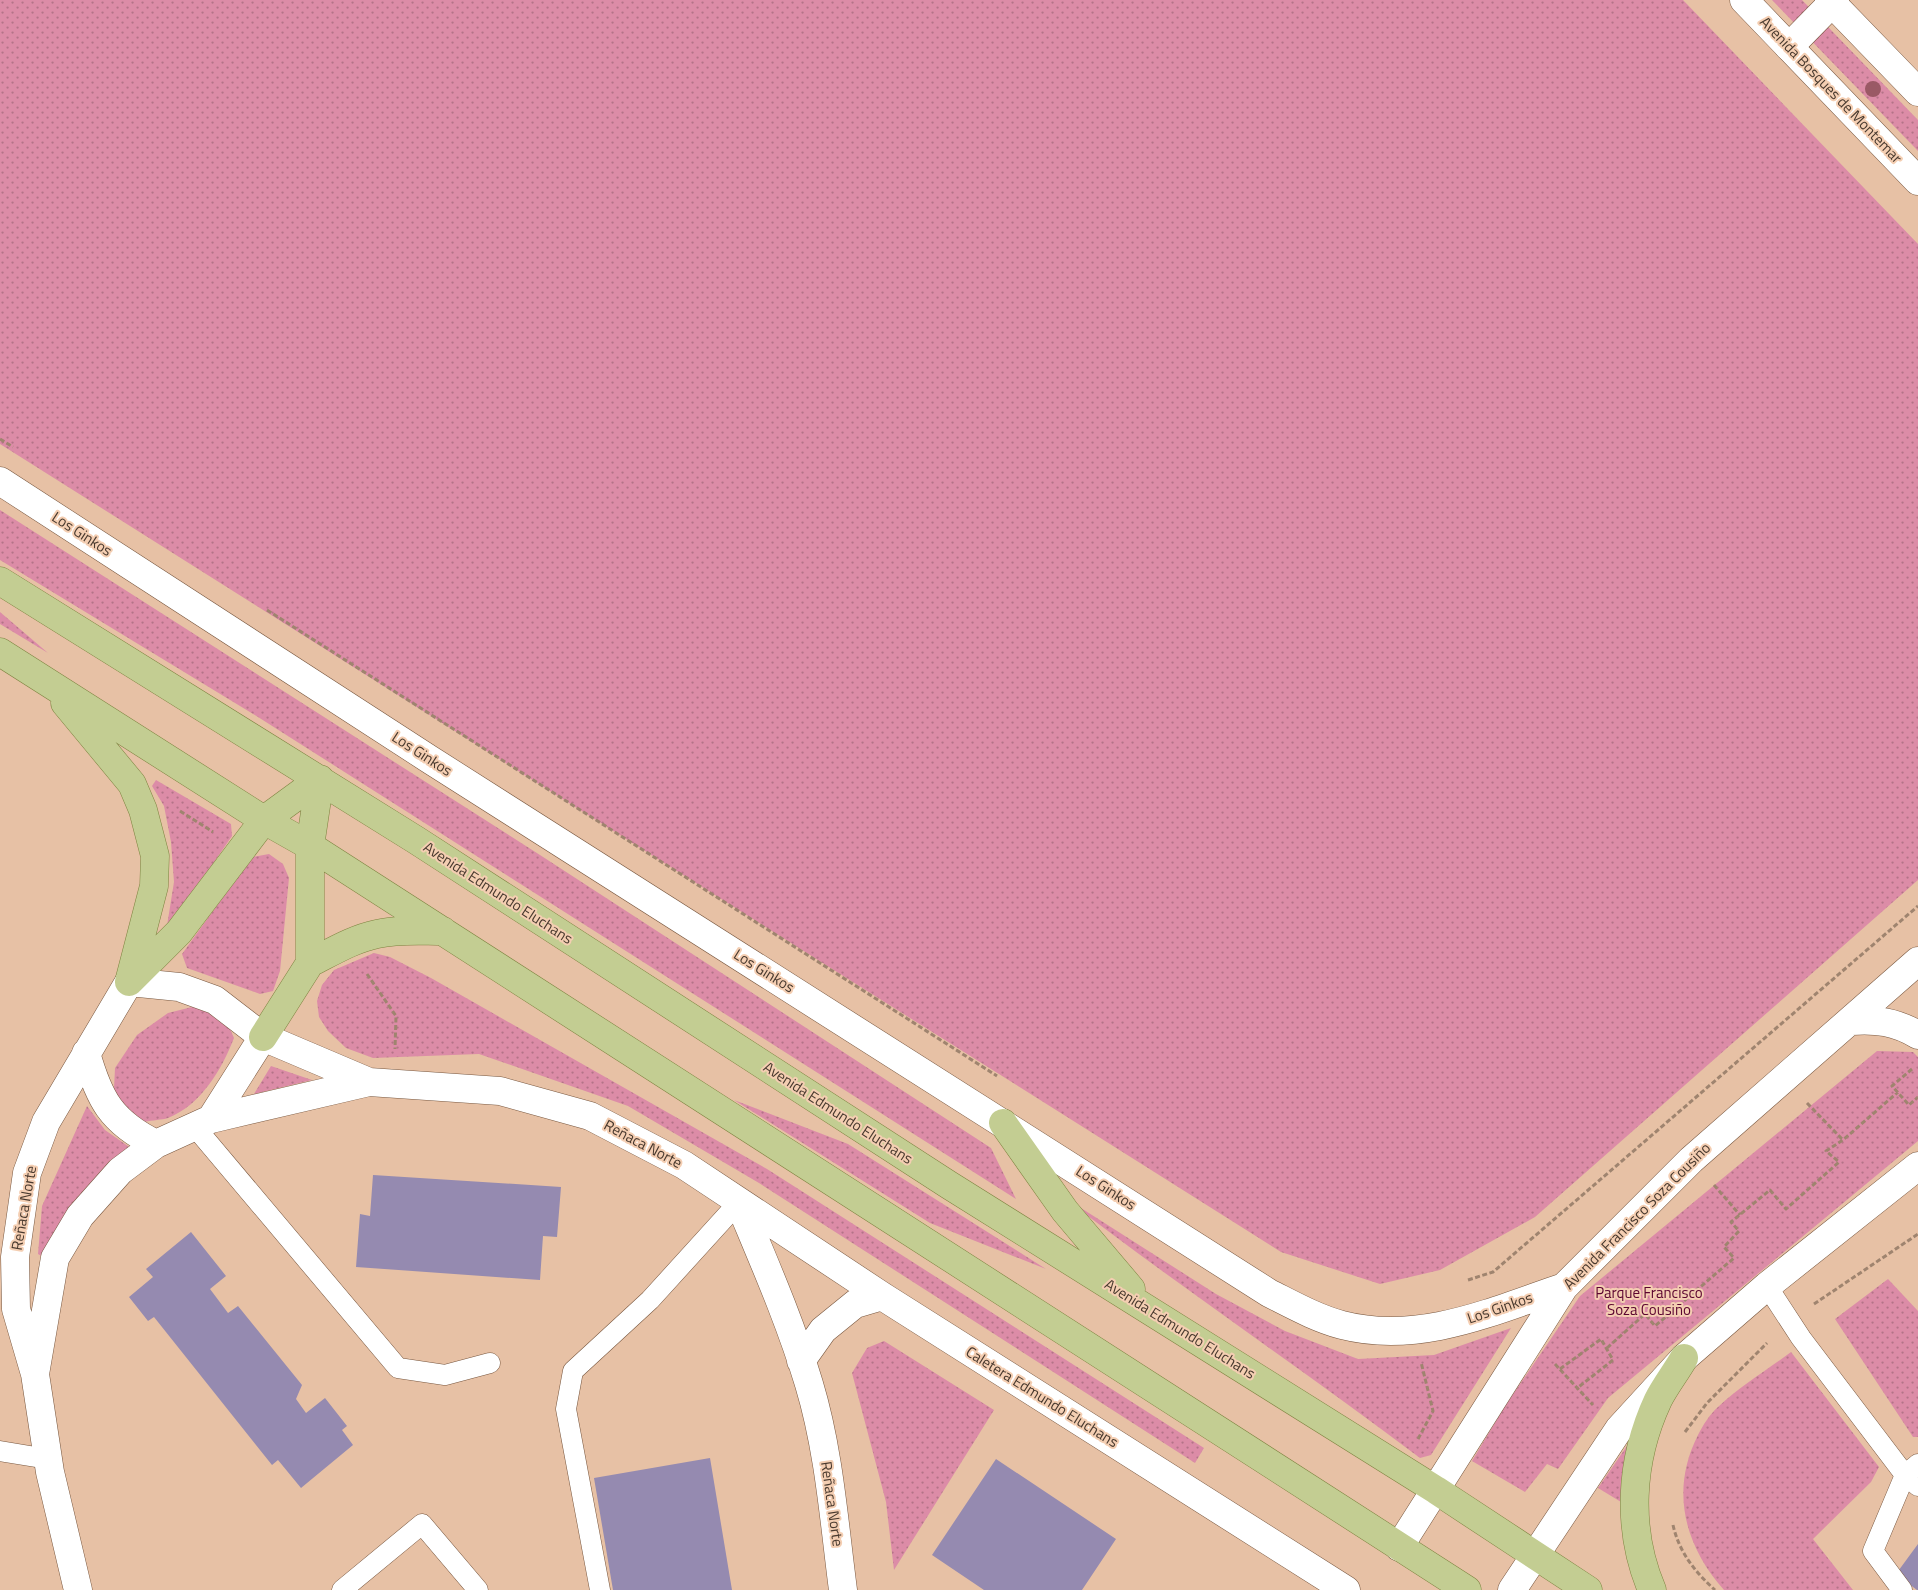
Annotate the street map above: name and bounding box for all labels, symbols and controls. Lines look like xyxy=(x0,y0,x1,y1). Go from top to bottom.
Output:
street label: Avenida Bosques de Montemar xyxy=(1755,11,1908,168)
street label: Los Ginkos xyxy=(48,505,117,562)
street label: Los Ginkos xyxy=(388,725,457,782)
street label: Avenida Edmundo Eluchans xyxy=(419,836,578,950)
street label: Los Ginkos xyxy=(729,943,799,998)
street label: Avenida Edmundo Eluchans xyxy=(759,1056,918,1170)
street label: Reñaca Norte xyxy=(600,1113,686,1174)
street label: Avenida Francisco Soza Cousiño xyxy=(1558,1137,1716,1294)
street label: Los Ginkos xyxy=(1072,1159,1141,1216)
street label: Reñaca Norte xyxy=(5,1164,42,1252)
street label: Avenida Edmundo Eluchans xyxy=(1100,1273,1260,1384)
park label: Parque Francisco Soza Cousiño xyxy=(1595,1281,1703,1321)
street label: Los Ginkos xyxy=(1464,1286,1536,1329)
street label: Caletera Edmundo Eluchans xyxy=(961,1340,1123,1453)
street label: Reñaca Norte xyxy=(815,1460,850,1548)

